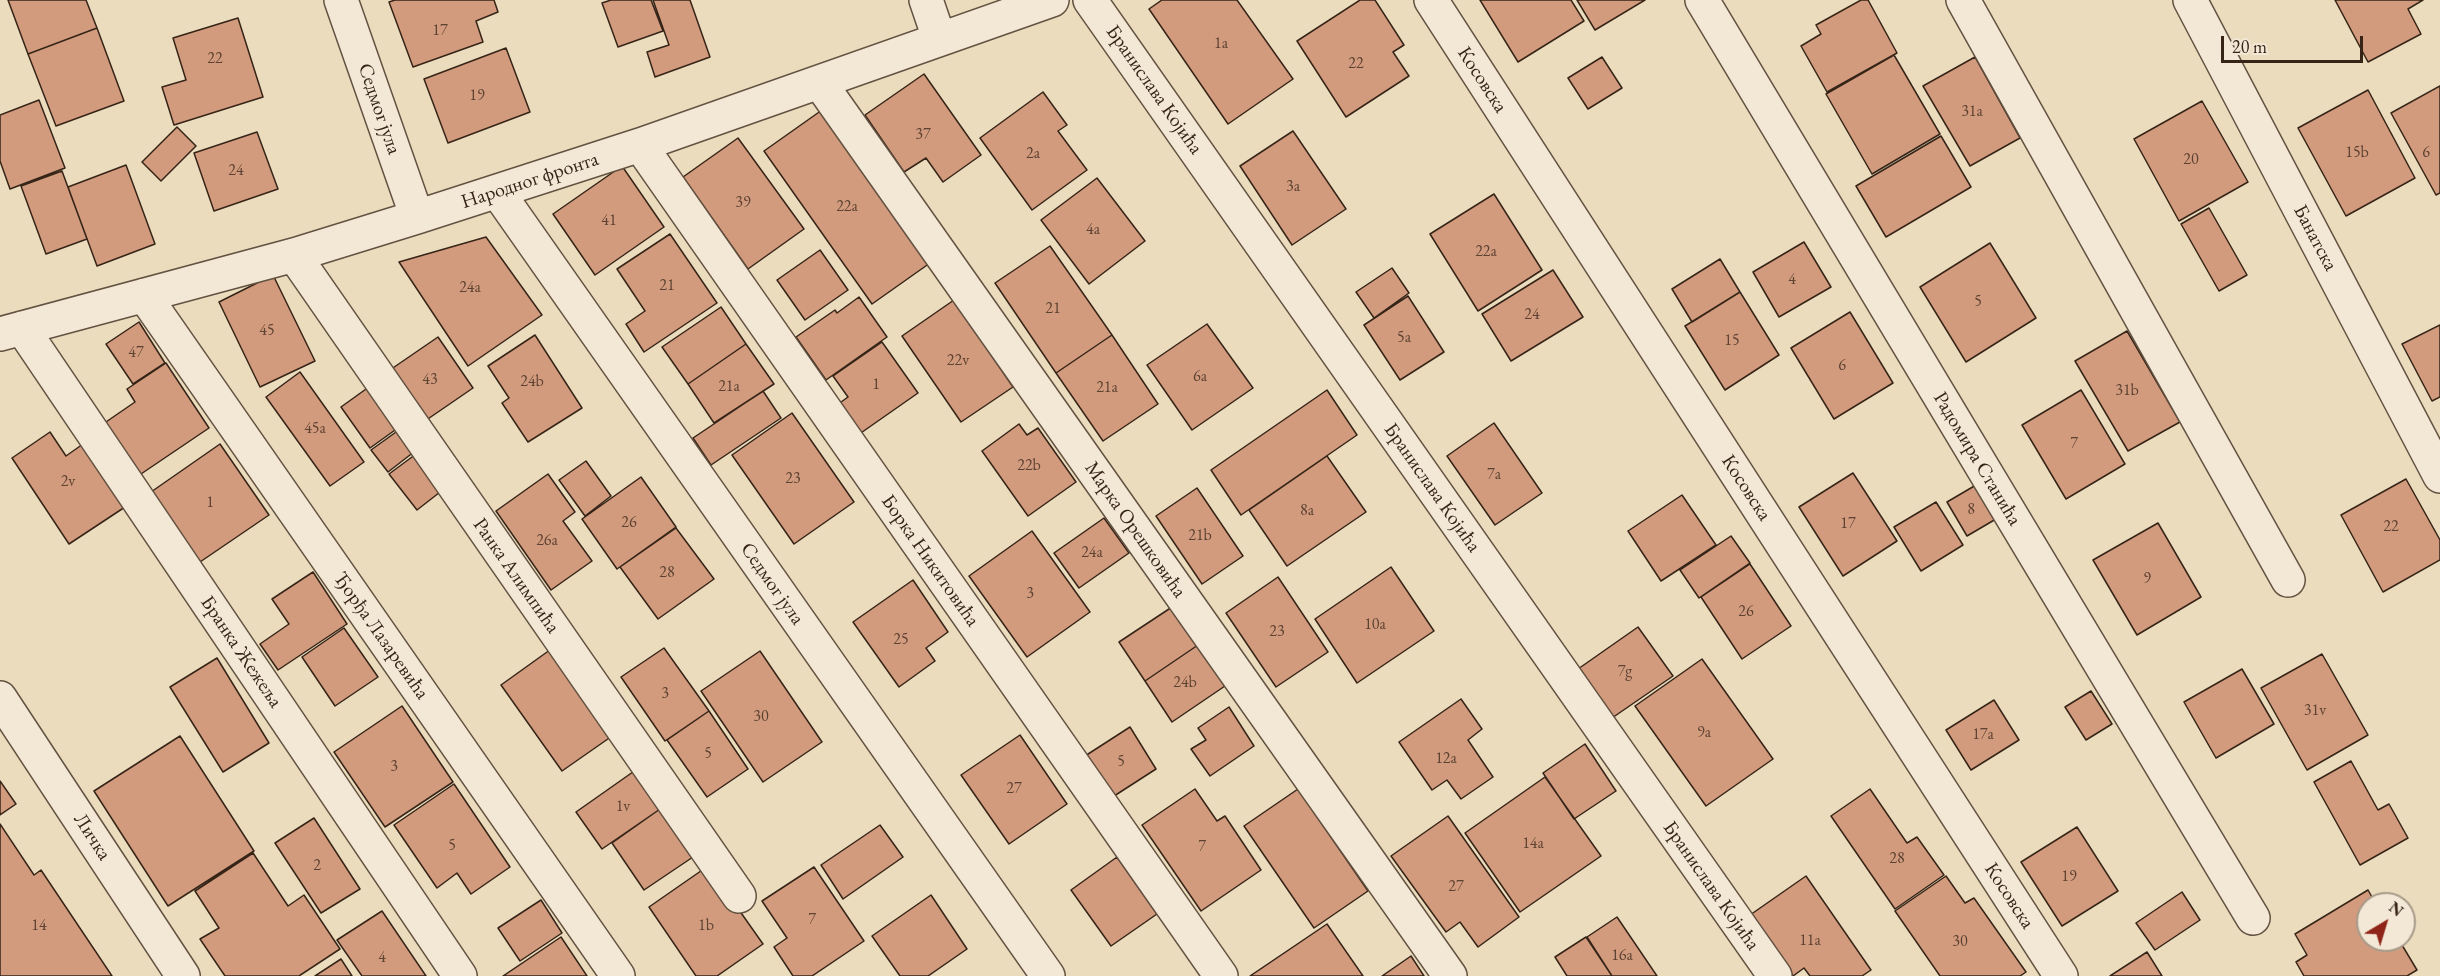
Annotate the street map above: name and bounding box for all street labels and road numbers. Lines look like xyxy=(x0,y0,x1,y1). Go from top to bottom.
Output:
street label: Бранислава Којића xyxy=(1100,21,1208,159)
street label: Косовска xyxy=(1452,42,1512,118)
street label: Седмог јула xyxy=(352,60,406,158)
street label: Народног фронта xyxy=(458,147,602,215)
street label: Банатска xyxy=(2288,201,2342,275)
street label: Радомира Станића xyxy=(1928,388,2026,530)
street label: Бранислава Којића xyxy=(1378,419,1486,557)
street label: Косовска xyxy=(1716,450,1776,526)
street label: Марка Орешковића xyxy=(1079,457,1191,603)
street label: Борка Никитовића xyxy=(876,490,984,632)
street label: Ранка Алимпића xyxy=(467,514,565,638)
street label: Седмог јула xyxy=(735,538,809,630)
street label: Ђорђа Лазаревића xyxy=(328,568,434,704)
street label: Бранка Жежеља xyxy=(195,592,287,712)
street label: Личка xyxy=(68,809,116,865)
street label: Бранислава Којића xyxy=(1657,817,1765,955)
street label: Косовска xyxy=(1979,858,2039,934)

